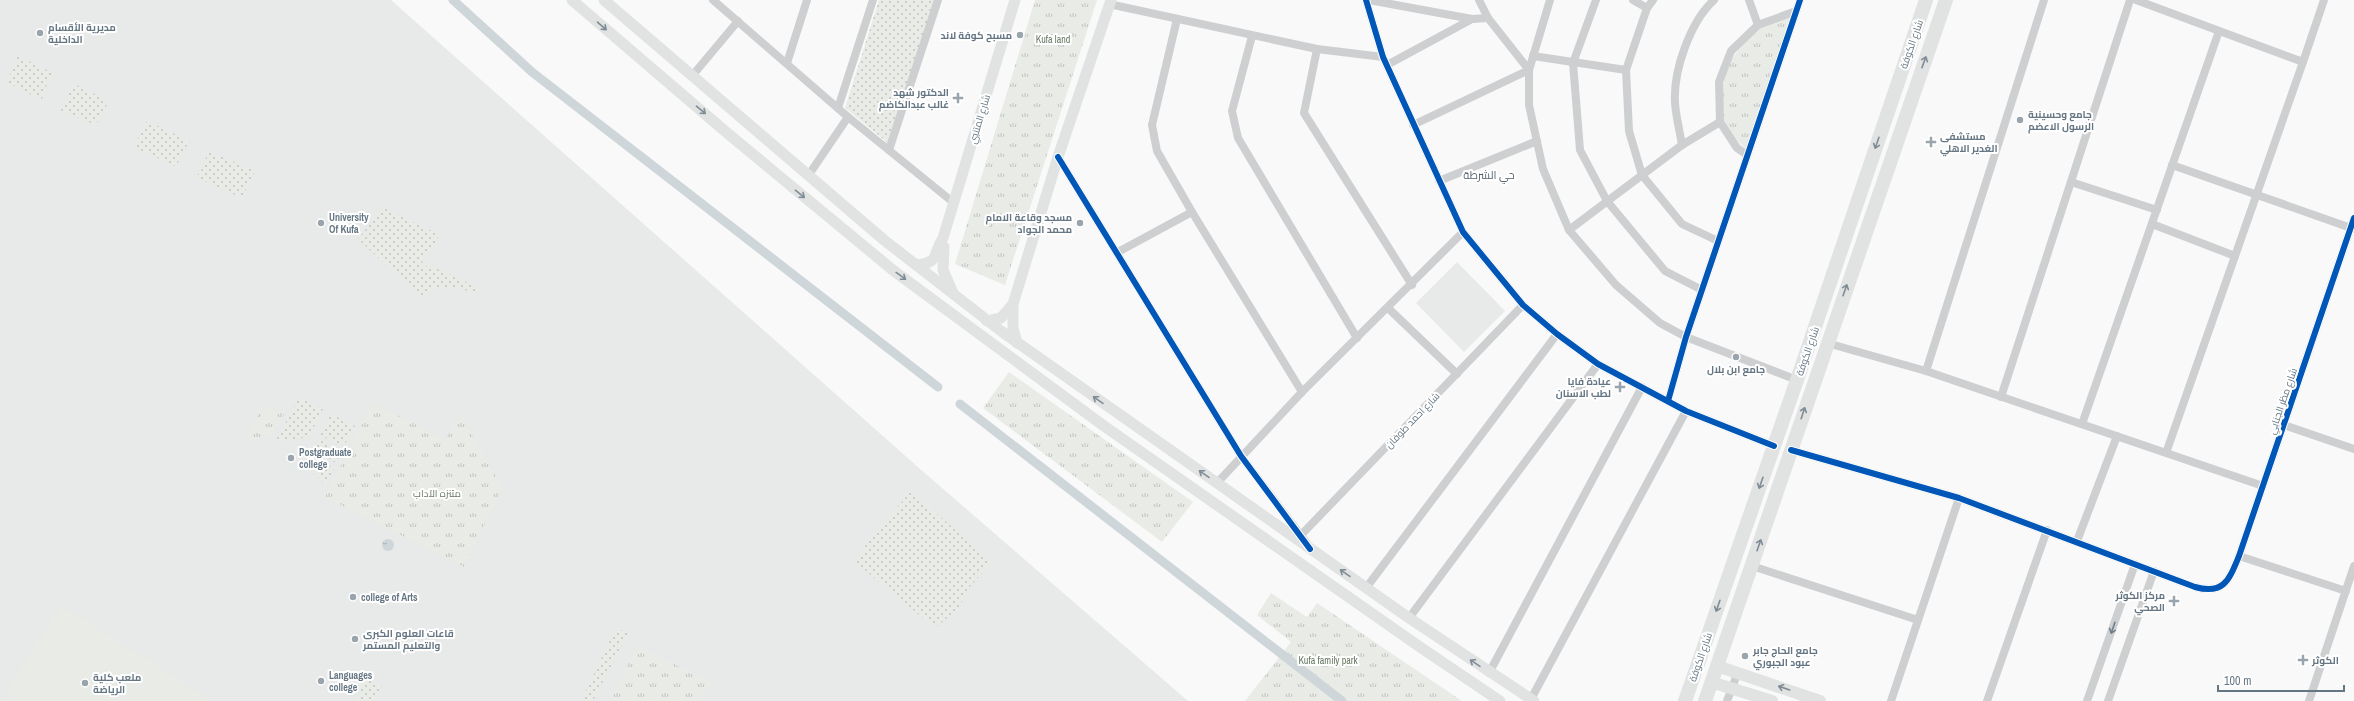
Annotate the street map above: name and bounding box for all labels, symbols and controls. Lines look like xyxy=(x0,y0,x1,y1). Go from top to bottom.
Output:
street label: شارع الكوفة xyxy=(1897,18,1926,71)
place label: مديرية الأقسام الداخلية xyxy=(48,21,116,46)
one-way arrow xyxy=(596,21,607,30)
marker: مديرية الأقسام الداخلية xyxy=(35,28,45,38)
place label: مسبح كوفة لاند xyxy=(941,29,1012,43)
marker: مسبح كوفة لاند xyxy=(1015,30,1025,40)
park label: Kufa land xyxy=(1036,33,1070,46)
one-way arrow xyxy=(1921,56,1929,68)
place label: الدكتور شهد غالب عبدالكاضم xyxy=(879,86,949,112)
marker: الدكتور شهد غالب عبدالكاضم xyxy=(952,92,964,104)
street label: شارع المتنبي xyxy=(966,93,994,146)
one-way arrow xyxy=(695,106,706,115)
place label: جامع وحسينية الرسول الاعضم xyxy=(2028,108,2094,134)
marker: جامع وحسينية الرسول الاعضم xyxy=(2015,115,2025,125)
place label: مستشفى الغدير الاهلي xyxy=(1940,130,1998,157)
one-way arrow xyxy=(1872,136,1880,148)
marker: مستشفى الغدير الاهلي xyxy=(1925,136,1937,148)
district label: حي الشرطة xyxy=(1463,168,1515,184)
one-way arrow xyxy=(795,189,805,198)
place label: University Of Kufa xyxy=(329,211,369,236)
place label: مسجد وقاعة الامام محمد الجواد xyxy=(985,211,1072,236)
marker: University Of Kufa xyxy=(316,218,326,228)
marker: مسجد وقاعة الامام محمد الجواد xyxy=(1075,218,1085,228)
one-way arrow xyxy=(895,272,906,280)
one-way arrow xyxy=(1841,284,1849,296)
street label: شارع الكوفة xyxy=(1793,325,1822,378)
marker: جامع ابن بلال xyxy=(1731,352,1741,362)
place label: جامع ابن بلال xyxy=(1707,363,1765,377)
street label: شارع مظر الجنابي xyxy=(2265,366,2301,437)
place label: عيادة فايا لطب الاسنان xyxy=(1556,375,1611,400)
marker: عيادة فايا لطب الاسنان xyxy=(1614,381,1626,393)
street label: شارع احمد طوفان xyxy=(1382,390,1442,451)
one-way arrow xyxy=(1093,396,1104,404)
one-way arrow xyxy=(1800,408,1808,420)
place label: Postgraduate college xyxy=(299,446,352,471)
marker: Postgraduate college xyxy=(286,453,296,463)
one-way arrow xyxy=(1199,470,1210,478)
one-way arrow xyxy=(1757,477,1765,489)
park label: متنزه الآداب xyxy=(413,487,461,500)
one-way arrow xyxy=(1756,539,1763,552)
one-way arrow xyxy=(1340,569,1351,577)
place label: مركز الكوثر الصحي xyxy=(2115,589,2165,616)
place label: college of Arts xyxy=(361,591,418,604)
marker: college of Arts xyxy=(348,592,358,602)
marker: مركز الكوثر الصحي xyxy=(2168,595,2180,607)
one-way arrow xyxy=(1714,599,1721,612)
one-way arrow xyxy=(2108,621,2116,633)
place label: قاعات العلوم الكبرى والتعليم المستمر xyxy=(362,627,454,653)
street label: شارع الكوفة xyxy=(1686,631,1715,684)
marker: قاعات العلوم الكبرى والتعليم المستمر xyxy=(350,634,360,644)
place label: جامع الحاج جابر عبود الجبوري xyxy=(1752,644,1818,671)
marker: جامع الحاج جابر عبود الجبوري xyxy=(1740,651,1750,661)
park label: Kufa family park xyxy=(1298,654,1359,667)
marker: الكوثر xyxy=(2297,654,2309,666)
place label: الكوثر xyxy=(2311,654,2339,667)
one-way arrow xyxy=(1469,659,1480,667)
scale bar xyxy=(2218,667,2344,693)
place label: Languages college xyxy=(329,669,373,694)
place label: ملعب كلية الرياضة xyxy=(93,671,141,696)
text: 100 m xyxy=(2224,673,2251,689)
marker: Languages college xyxy=(316,676,326,686)
marker: ملعب كلية الرياضة xyxy=(80,678,90,688)
one-way arrow xyxy=(1777,684,1790,691)

